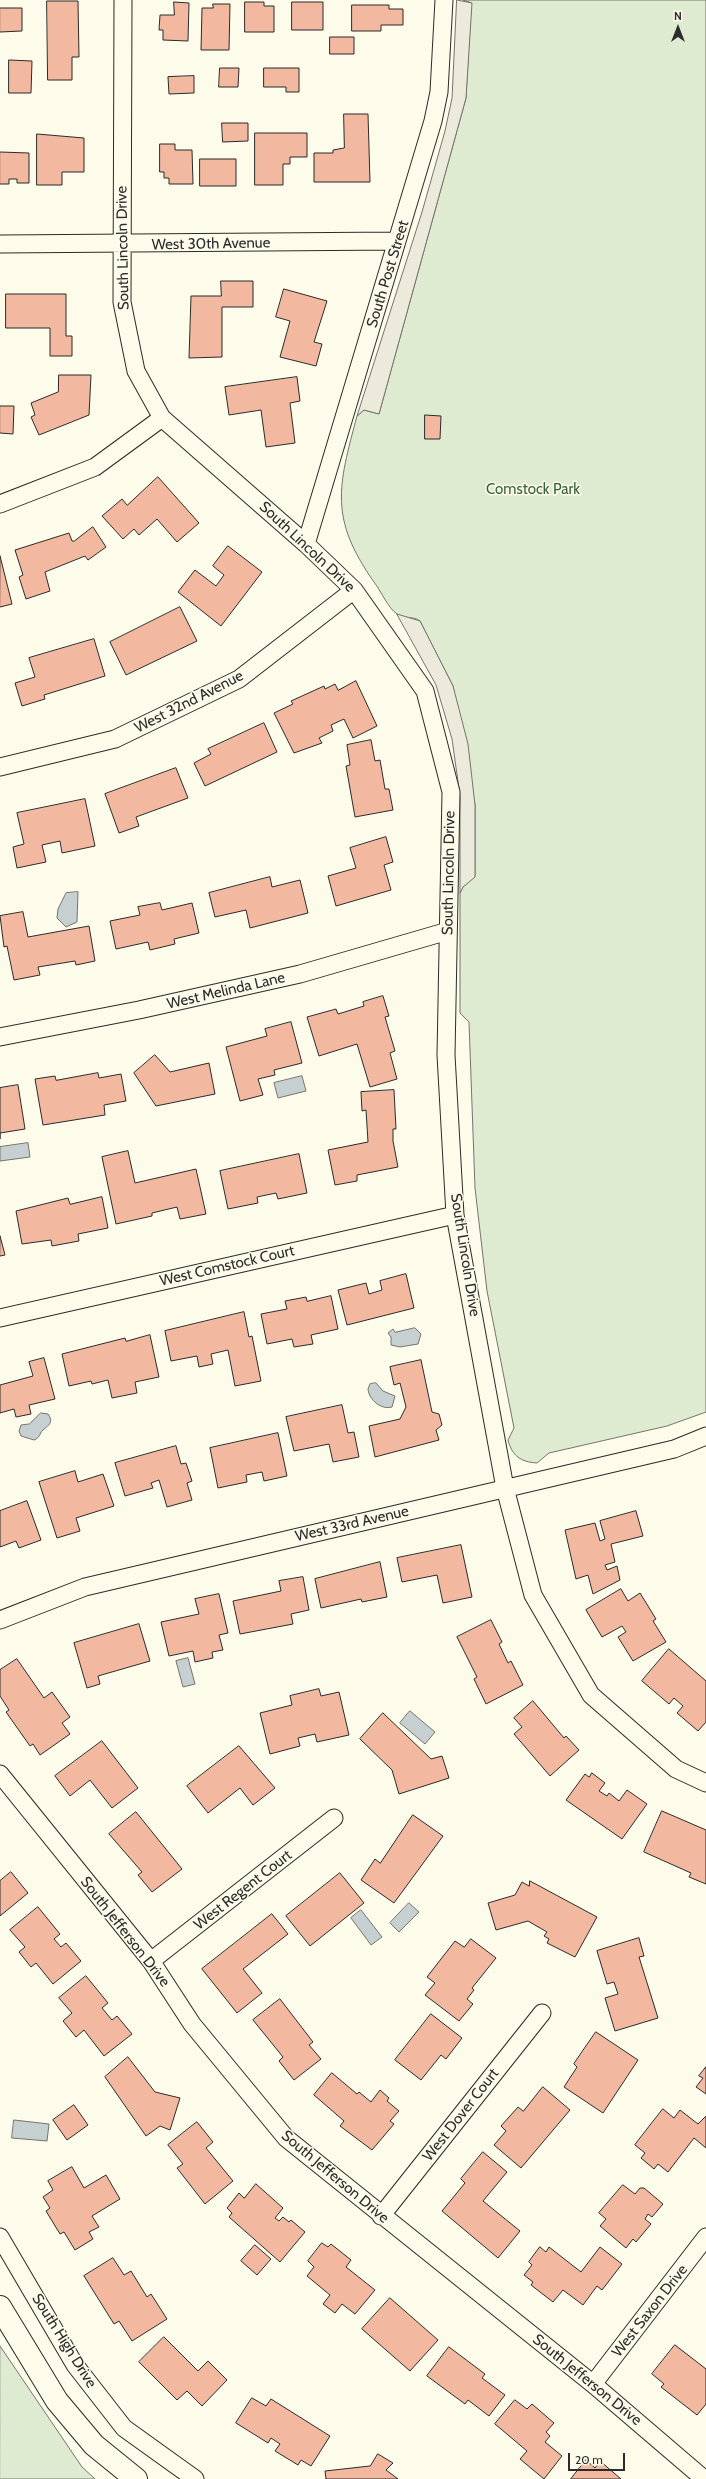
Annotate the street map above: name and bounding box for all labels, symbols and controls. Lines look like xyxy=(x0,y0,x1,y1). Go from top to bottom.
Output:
north arrow xyxy=(658,8,698,48)
text: N xyxy=(674,9,682,23)
street label: South Lincoln Drive xyxy=(113,186,133,310)
street label: South Post Street xyxy=(363,218,413,330)
street label: West 30th Avenue xyxy=(152,234,270,254)
park label: Comstock Park xyxy=(486,481,580,499)
street label: South Lincoln Drive xyxy=(255,498,359,596)
street label: West 32nd Avenue xyxy=(132,667,246,737)
street label: South Lincoln Drive xyxy=(439,811,459,935)
street label: West Melinda Lane xyxy=(165,969,287,1013)
street label: South Lincoln Drive xyxy=(446,1192,484,1318)
street label: West Comstock Court xyxy=(158,1242,296,1290)
street label: West 33rd Avenue xyxy=(293,1502,411,1546)
street label: West Regent Court xyxy=(191,1846,295,1934)
street label: South Jefferson Drive xyxy=(76,1873,174,1991)
street label: West Dover Court xyxy=(419,2065,503,2165)
street label: South Jefferson Drive xyxy=(278,2127,392,2227)
street label: West Saxon Drive xyxy=(608,2261,692,2361)
street label: South High Drive xyxy=(28,2291,100,2391)
street label: South Jefferson Drive xyxy=(529,2331,645,2429)
scale bar xyxy=(570,2445,627,2471)
text: 20 m xyxy=(575,2452,603,2467)

